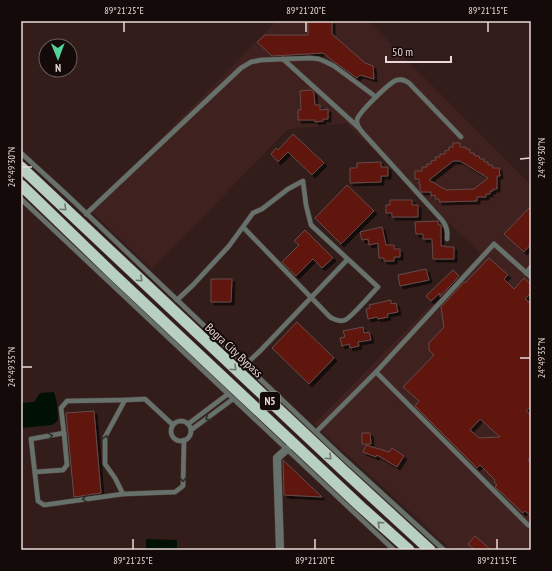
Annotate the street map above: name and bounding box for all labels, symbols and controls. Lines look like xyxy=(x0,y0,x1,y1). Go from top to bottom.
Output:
text: 89°21'25"E xyxy=(104,4,144,17)
text: 89°21'20"E xyxy=(286,4,326,17)
text: 89°21'15"E xyxy=(468,4,508,17)
north arrow xyxy=(38,38,78,78)
scale bar xyxy=(386,38,451,64)
text: 50 m xyxy=(392,44,413,59)
text: N xyxy=(55,61,61,75)
text: 24°49'30"N xyxy=(535,138,548,178)
text: 24°49'30"N xyxy=(5,147,18,187)
one-way arrow xyxy=(59,203,67,210)
one-way arrow xyxy=(135,274,143,281)
street label: Bogra City Bypass xyxy=(202,320,266,380)
text: 24°49'35"N xyxy=(535,338,548,378)
text: 24°49'35"N xyxy=(5,347,18,387)
one-way arrow xyxy=(229,363,237,370)
road number: N5 xyxy=(260,392,280,410)
one-way arrow xyxy=(205,413,212,420)
one-way arrow xyxy=(47,432,53,440)
one-way arrow xyxy=(102,435,110,442)
one-way arrow xyxy=(324,452,332,460)
one-way arrow xyxy=(179,476,187,482)
one-way arrow xyxy=(82,494,88,503)
one-way arrow xyxy=(377,521,385,529)
text: 89°21'25"E xyxy=(113,554,153,567)
text: 89°21'20"E xyxy=(295,554,335,567)
text: 89°21'15"E xyxy=(477,554,517,567)

